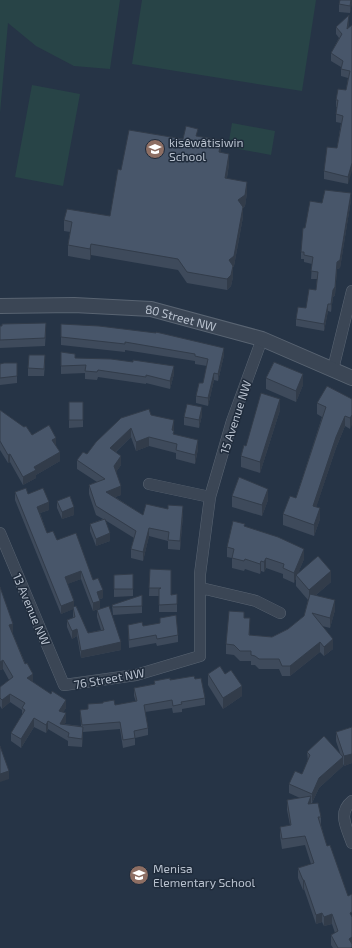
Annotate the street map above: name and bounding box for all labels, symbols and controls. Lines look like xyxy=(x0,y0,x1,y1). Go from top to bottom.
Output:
place label: kisêwâtisiwin School xyxy=(169,135,244,163)
school or university icon: kisêwâtisiwin School xyxy=(144,138,166,160)
street label: 80 Street NW xyxy=(145,302,218,333)
street label: 15 Avenue NW xyxy=(217,379,253,455)
street label: 13 Avenue NW xyxy=(11,571,53,647)
street label: 76 Street NW xyxy=(73,665,145,691)
place label: Menisa Elementary School xyxy=(153,861,256,889)
school or university icon: Menisa Elementary School xyxy=(128,864,150,886)

